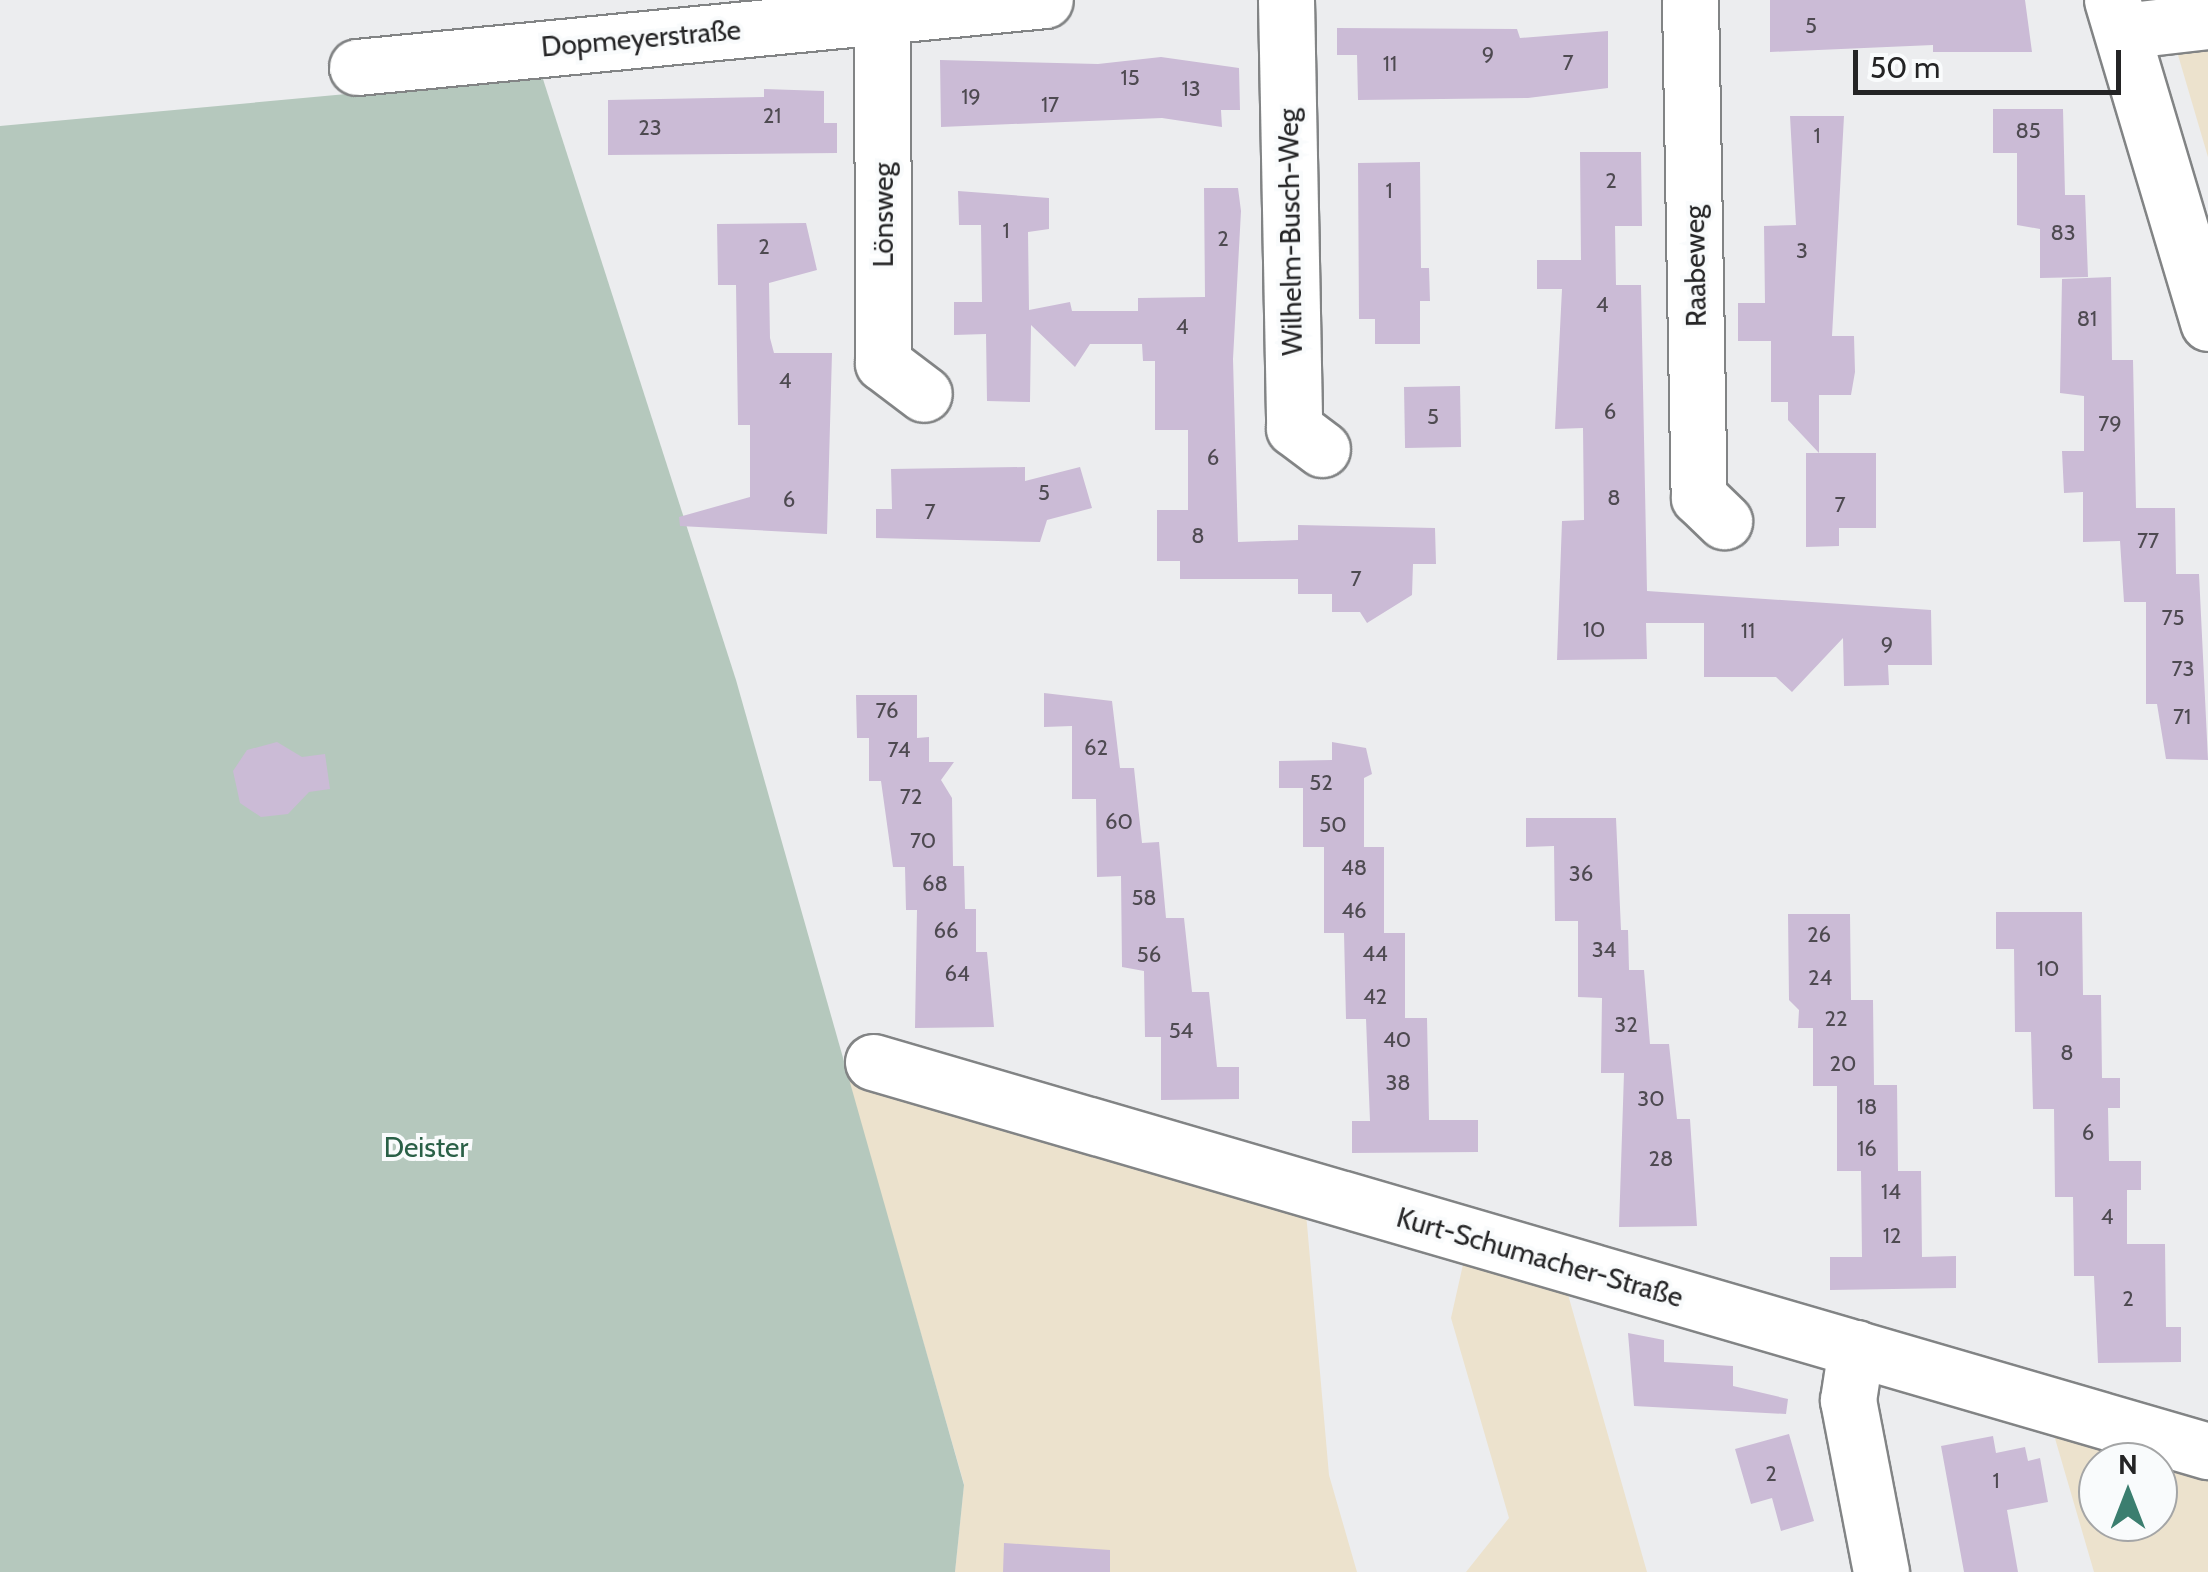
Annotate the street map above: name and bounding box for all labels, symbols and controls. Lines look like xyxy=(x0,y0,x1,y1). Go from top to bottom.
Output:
street label: Dopmeyerstraße xyxy=(540,13,742,63)
house number: 5 xyxy=(1805,13,1817,39)
scale bar xyxy=(1858,30,2126,92)
house number: 9 xyxy=(1482,42,1494,68)
text: 50 m xyxy=(1870,49,1940,86)
house number: 7 xyxy=(1562,50,1574,76)
house number: 11 xyxy=(1383,51,1397,77)
house number: 15 xyxy=(1120,65,1140,91)
house number: 13 xyxy=(1181,76,1201,102)
house number: 19 xyxy=(961,84,981,110)
house number: 17 xyxy=(1041,92,1059,118)
house number: 21 xyxy=(763,103,781,129)
street label: Wilhelm-Busch-Weg xyxy=(1271,108,1309,356)
house number: 23 xyxy=(638,115,662,141)
house number: 85 xyxy=(2015,118,2041,144)
house number: 1 xyxy=(1813,123,1821,149)
street label: Lönsweg xyxy=(866,163,900,267)
house number: 2 xyxy=(1605,168,1617,194)
house number: 1 xyxy=(1385,178,1393,204)
street label: Raabeweg xyxy=(1677,205,1713,327)
house number: 1 xyxy=(1002,218,1010,244)
house number: 83 xyxy=(2050,220,2076,246)
house number: 2 xyxy=(1217,226,1229,252)
house number: 2 xyxy=(758,234,770,260)
house number: 3 xyxy=(1796,238,1808,264)
house number: 4 xyxy=(1596,292,1608,318)
house number: 81 xyxy=(2077,306,2097,332)
house number: 4 xyxy=(1176,314,1188,340)
house number: 4 xyxy=(779,368,791,394)
house number: 6 xyxy=(1604,399,1616,425)
house number: 5 xyxy=(1427,404,1439,430)
house number: 79 xyxy=(2098,411,2122,437)
house number: 6 xyxy=(1207,445,1219,471)
house number: 5 xyxy=(1038,480,1050,506)
house number: 8 xyxy=(1607,485,1621,511)
house number: 6 xyxy=(783,487,795,513)
house number: 7 xyxy=(1834,492,1846,518)
house number: 7 xyxy=(924,499,936,525)
house number: 8 xyxy=(1191,523,1205,549)
house number: 77 xyxy=(2137,528,2159,554)
house number: 7 xyxy=(1350,566,1362,592)
house number: 75 xyxy=(2162,605,2184,631)
house number: 10 xyxy=(1583,617,1605,643)
house number: 11 xyxy=(1741,618,1755,644)
house number: 9 xyxy=(1881,632,1893,658)
house number: 73 xyxy=(2172,656,2194,682)
house number: 76 xyxy=(875,698,899,724)
house number: 71 xyxy=(2173,704,2191,730)
house number: 62 xyxy=(1084,735,1108,761)
house number: 74 xyxy=(887,737,911,763)
house number: 52 xyxy=(1309,770,1333,796)
house number: 72 xyxy=(900,784,922,810)
house number: 60 xyxy=(1105,809,1133,835)
house number: 50 xyxy=(1319,812,1347,838)
house number: 70 xyxy=(910,828,936,854)
house number: 48 xyxy=(1341,855,1367,881)
house number: 36 xyxy=(1569,861,1593,887)
house number: 68 xyxy=(922,871,948,897)
house number: 58 xyxy=(1131,885,1157,911)
house number: 46 xyxy=(1341,898,1367,924)
house number: 66 xyxy=(934,918,958,944)
house number: 26 xyxy=(1807,922,1831,948)
house number: 34 xyxy=(1592,937,1616,963)
house number: 44 xyxy=(1362,941,1388,967)
house number: 56 xyxy=(1137,942,1161,968)
house number: 10 xyxy=(2037,956,2059,982)
house number: 64 xyxy=(944,961,970,987)
house number: 24 xyxy=(1808,965,1832,991)
house number: 42 xyxy=(1363,984,1387,1010)
house number: 22 xyxy=(1824,1006,1848,1032)
house number: 32 xyxy=(1614,1012,1638,1038)
house number: 54 xyxy=(1169,1018,1193,1044)
house number: 40 xyxy=(1383,1027,1411,1053)
house number: 8 xyxy=(2060,1040,2074,1066)
house number: 20 xyxy=(1830,1051,1856,1077)
house number: 38 xyxy=(1385,1070,1411,1096)
house number: 30 xyxy=(1637,1086,1665,1112)
house number: 18 xyxy=(1857,1094,1877,1120)
house number: 6 xyxy=(2082,1120,2094,1146)
park label: Deister xyxy=(384,1130,468,1164)
house number: 16 xyxy=(1857,1136,1877,1162)
house number: 28 xyxy=(1649,1146,1673,1172)
house number: 14 xyxy=(1881,1179,1901,1205)
street label: Kurt-Schumacher-Straße xyxy=(1393,1200,1687,1314)
house number: 4 xyxy=(2101,1204,2113,1230)
house number: 12 xyxy=(1883,1223,1901,1249)
house number: 2 xyxy=(2122,1286,2134,1312)
north arrow xyxy=(2078,1442,2178,1542)
text: N xyxy=(2118,1447,2138,1481)
house number: 2 xyxy=(1765,1461,1777,1487)
house number: 1 xyxy=(1992,1468,2000,1494)

